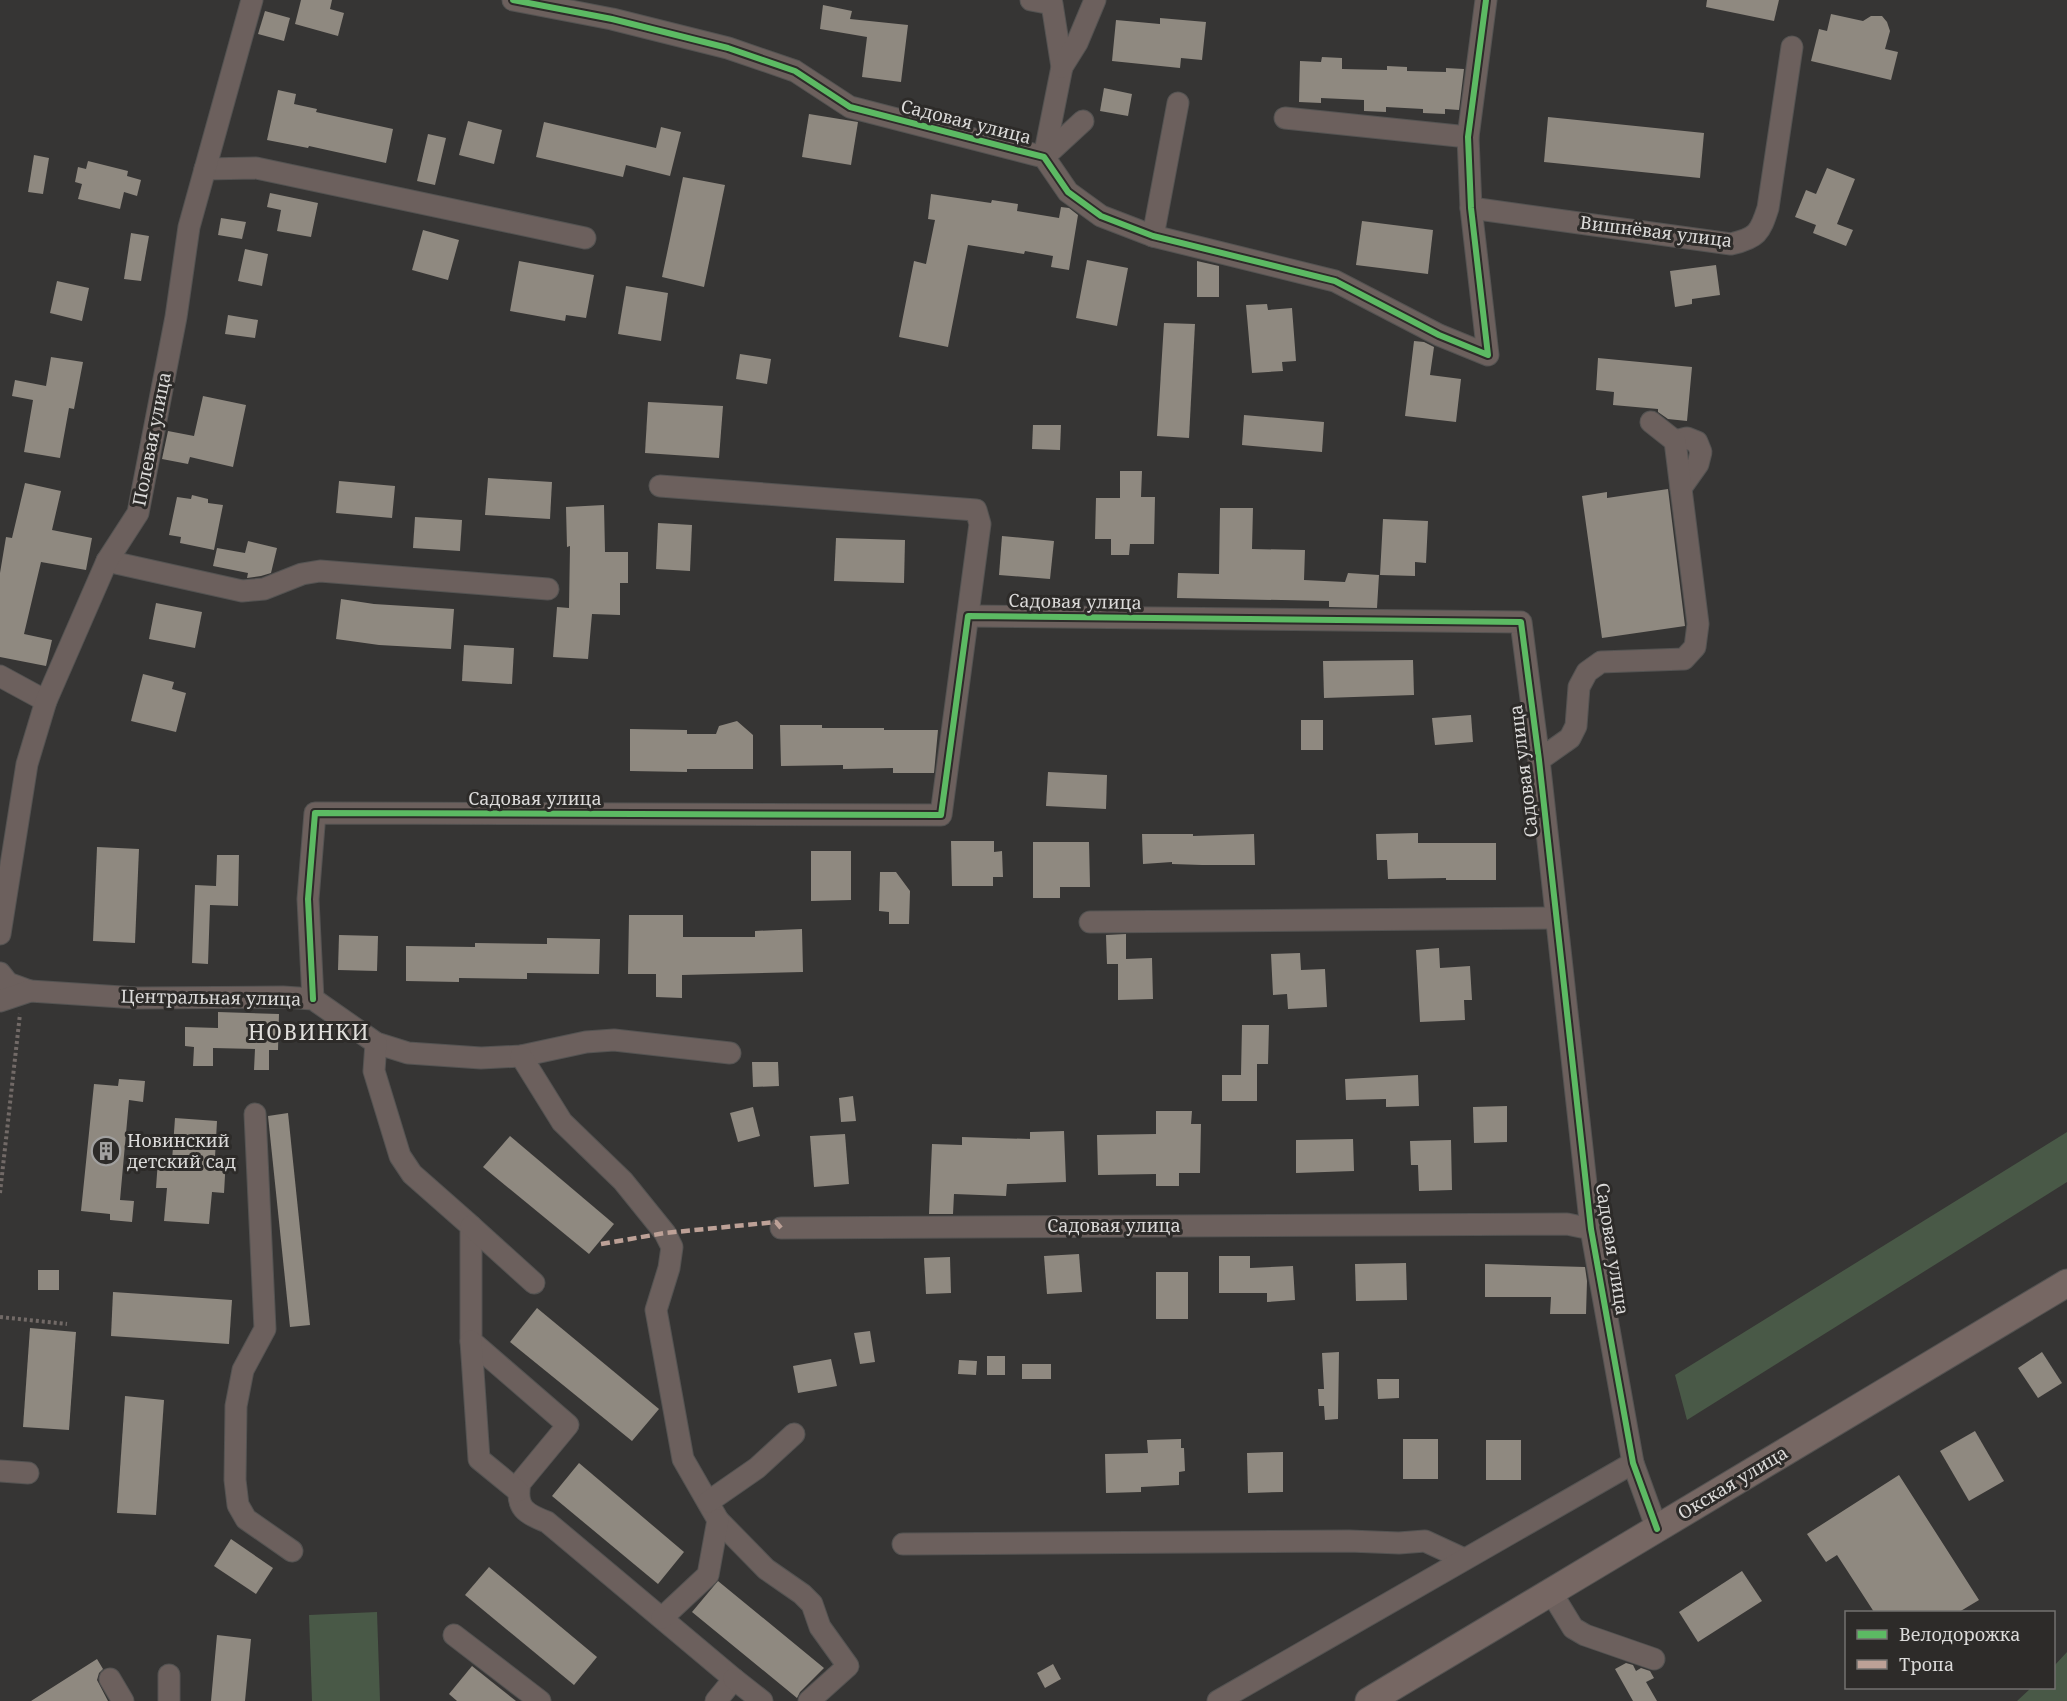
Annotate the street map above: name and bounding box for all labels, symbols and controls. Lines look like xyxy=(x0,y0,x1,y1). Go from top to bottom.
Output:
street label: Садовая улица xyxy=(899,93,1034,149)
street label: Вишнёвая улица xyxy=(1579,210,1734,252)
street label: Полевая улица xyxy=(126,370,176,508)
street label: Садовая улица xyxy=(1008,588,1142,614)
street label: Садовая улица xyxy=(1503,703,1543,839)
street label: Садовая улица xyxy=(468,786,602,810)
street label: Центральная улица xyxy=(120,983,302,1011)
district label: НОВИНКИ xyxy=(248,1018,370,1046)
place label: Новинский детский сад xyxy=(127,1128,236,1173)
building icon: Новинский детский сад xyxy=(90,1135,122,1167)
street label: Садовая улица xyxy=(1591,1181,1635,1317)
street label: Садовая улица xyxy=(1047,1213,1181,1237)
street label: Окская улица xyxy=(1673,1440,1792,1524)
legend xyxy=(1845,1611,2055,1689)
text: Велодорожка xyxy=(1899,1622,2021,1646)
text: Тропа xyxy=(1899,1652,1954,1676)

